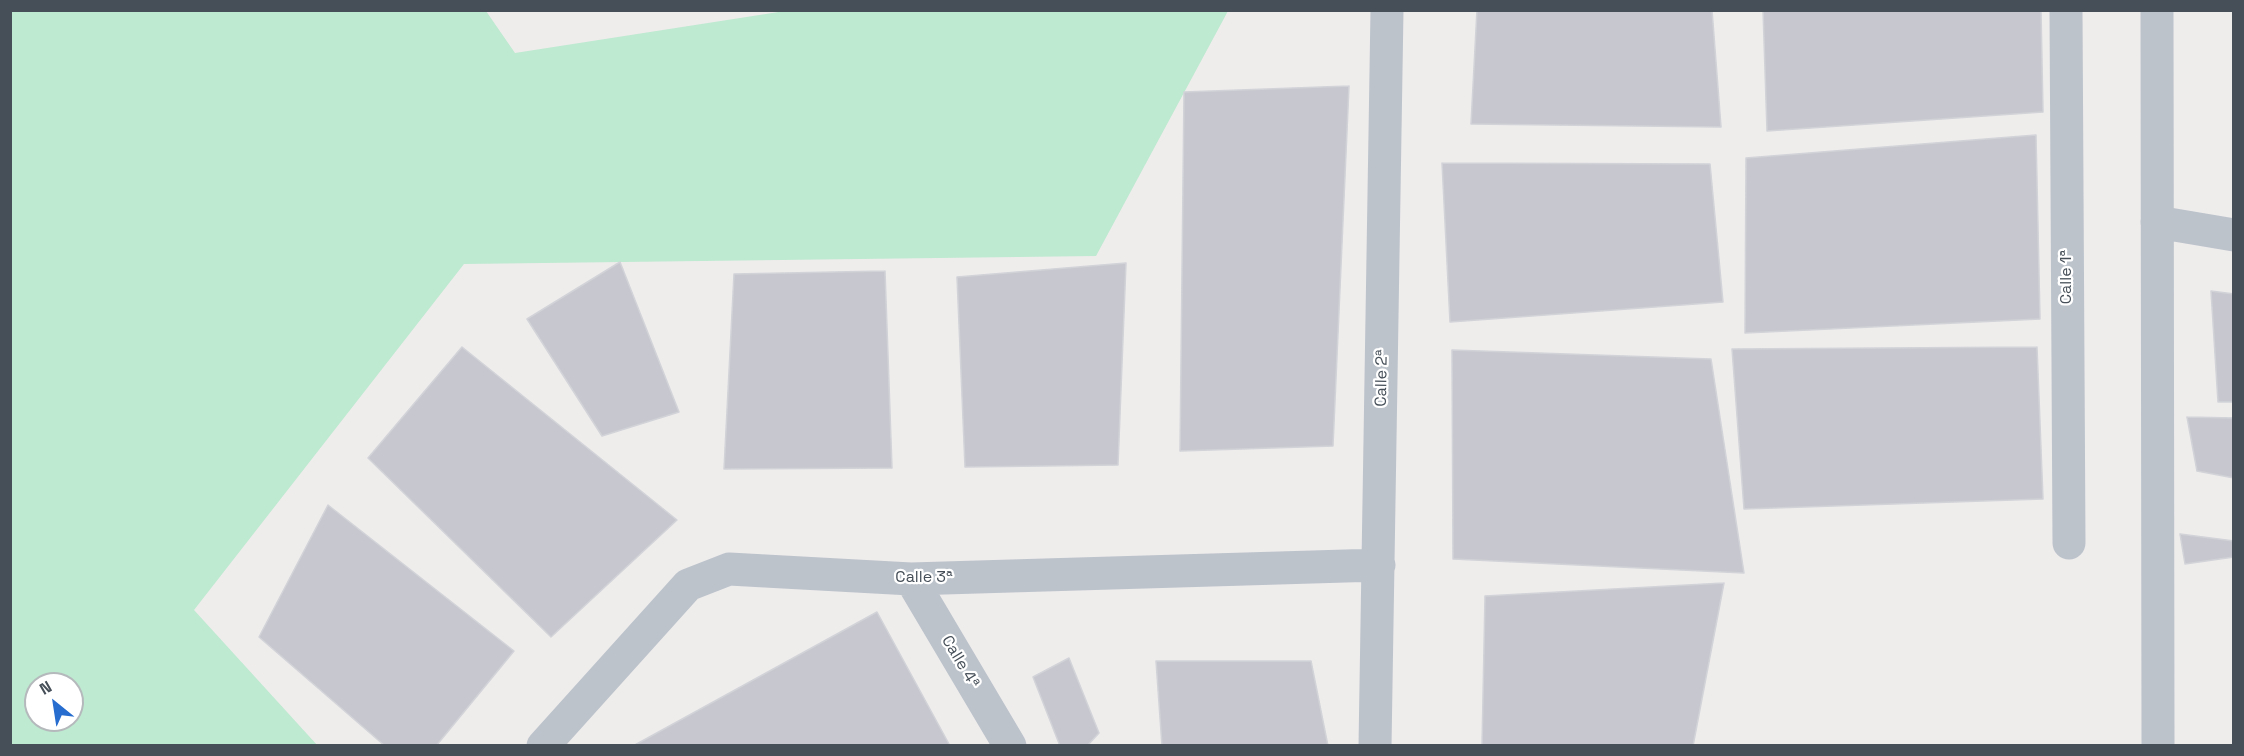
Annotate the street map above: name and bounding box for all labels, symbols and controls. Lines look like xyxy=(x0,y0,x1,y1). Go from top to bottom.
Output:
street label: Calle 1ª xyxy=(2057,250,2077,304)
street label: Calle 2ª xyxy=(1372,349,1392,407)
street label: Calle 3ª xyxy=(895,568,953,588)
street label: Calle 4ª xyxy=(937,632,983,692)
north arrow xyxy=(24,672,84,732)
text: N xyxy=(36,676,56,699)

